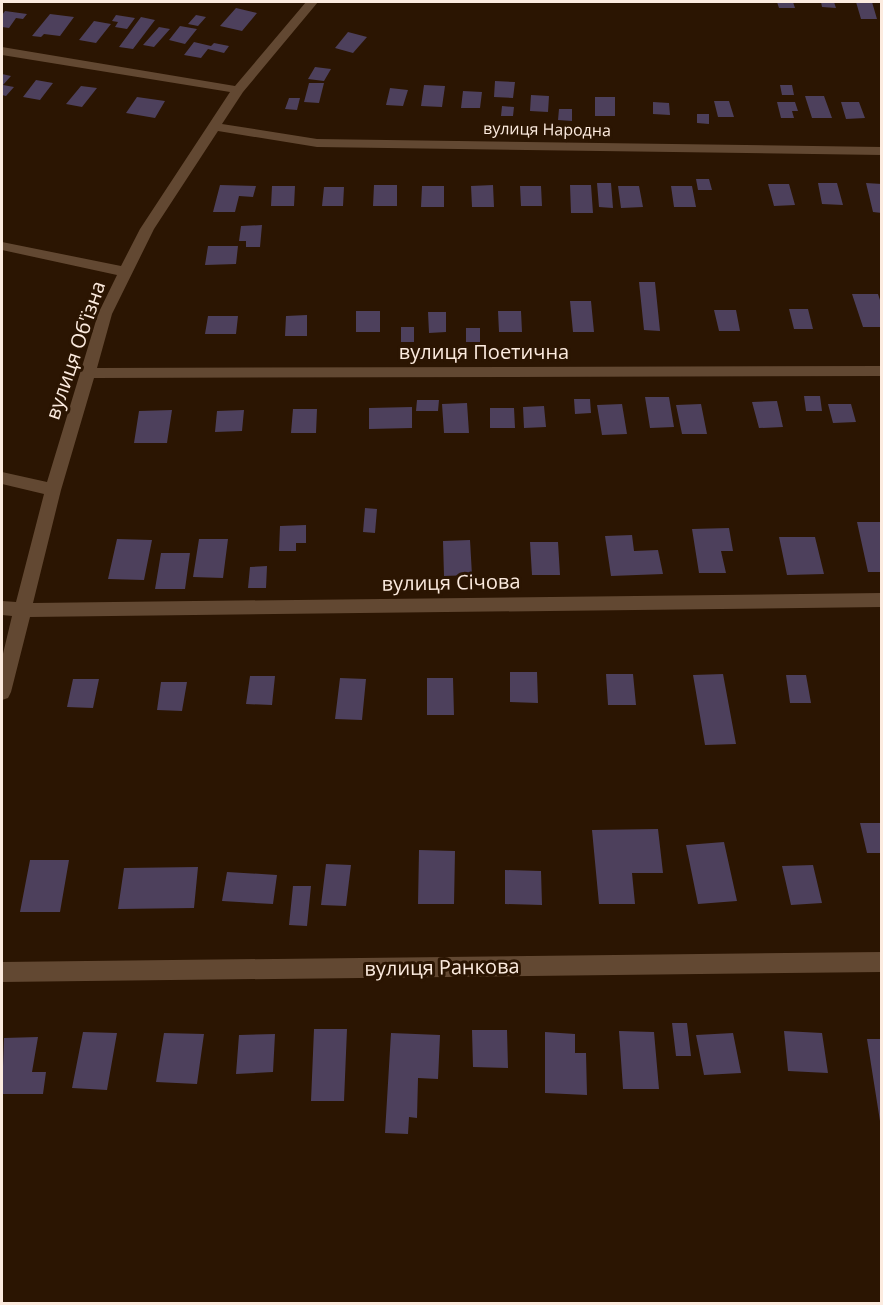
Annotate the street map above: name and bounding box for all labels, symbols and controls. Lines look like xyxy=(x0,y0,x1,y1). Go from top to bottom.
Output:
street label: вулиця Народна xyxy=(483,117,611,141)
street label: вулиця Об'їзна xyxy=(39,277,111,423)
street label: вулиця Поетична xyxy=(399,338,569,365)
street label: вулиця Січова xyxy=(381,567,521,597)
street label: вулиця Ранкова xyxy=(364,952,520,982)

